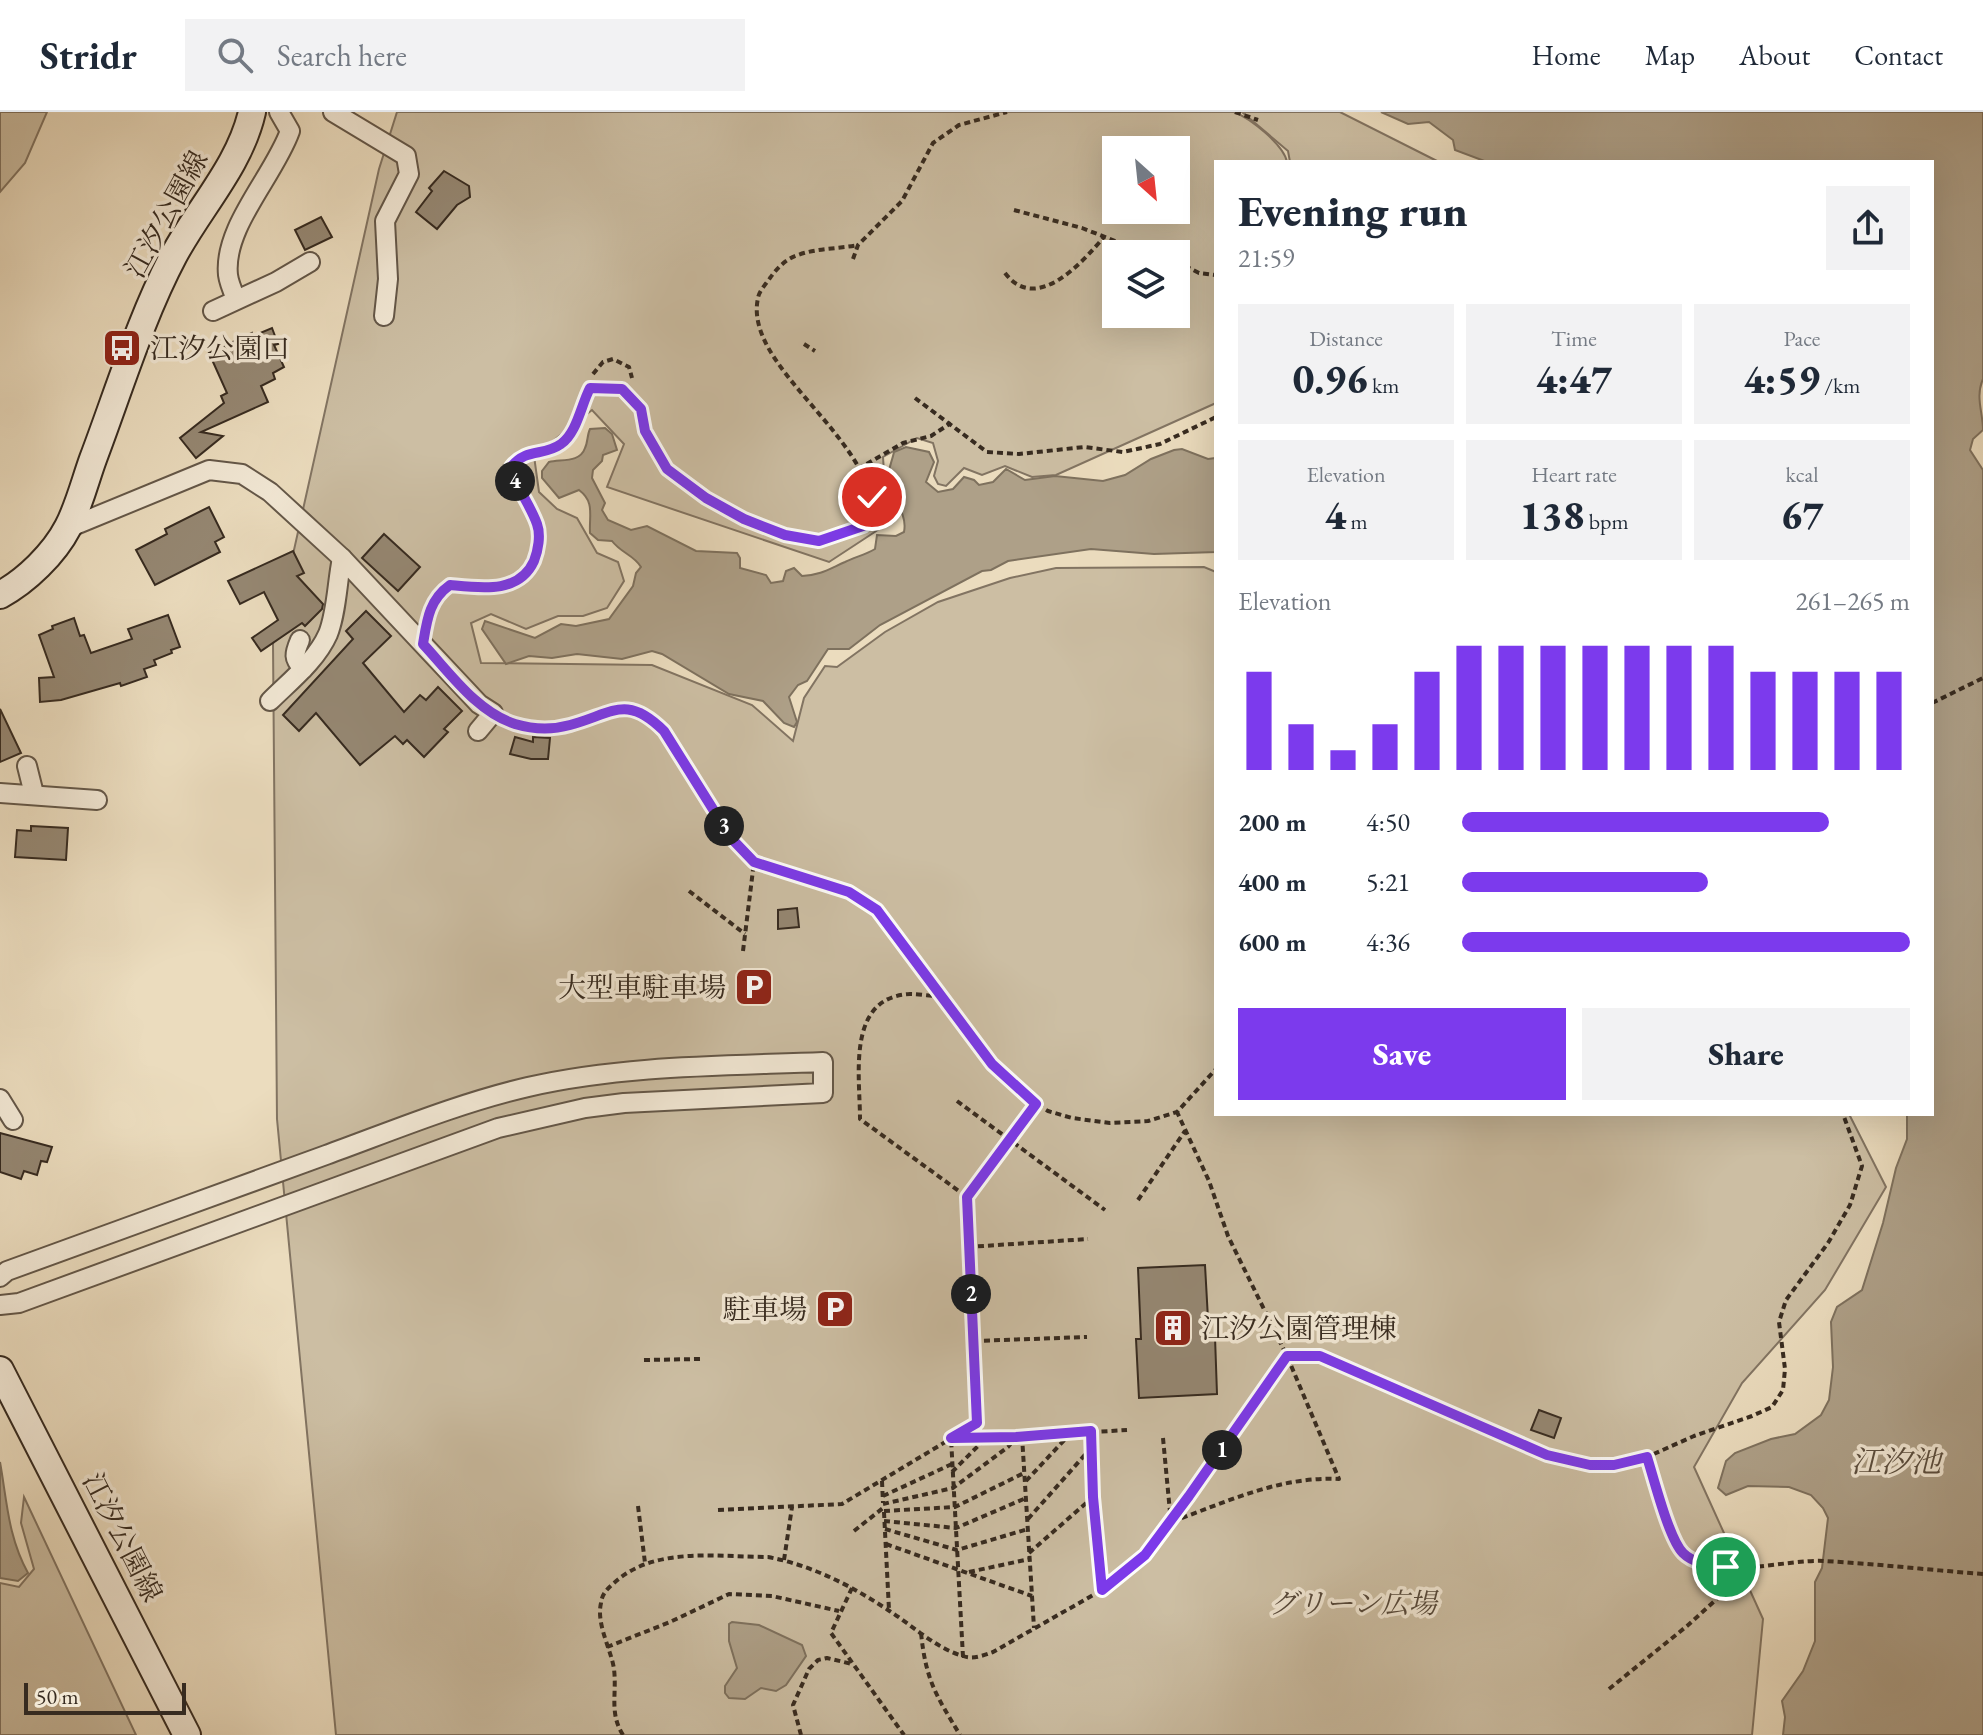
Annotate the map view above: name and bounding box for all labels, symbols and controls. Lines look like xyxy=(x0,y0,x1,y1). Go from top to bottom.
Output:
search box xyxy=(185,19,745,91)
text: Stridr xyxy=(40,31,137,80)
icon: search xyxy=(213,33,257,77)
text: Search here xyxy=(277,36,407,75)
text: Home xyxy=(1531,37,1601,73)
text: Map xyxy=(1645,37,1695,73)
text: About xyxy=(1739,37,1810,73)
text: Contact xyxy=(1854,37,1943,73)
north arrow xyxy=(1102,136,1190,224)
map controls xyxy=(1102,136,1190,328)
street label: 江汐公園線 xyxy=(116,144,216,284)
text: Evening run xyxy=(1238,182,1468,239)
button: share xyxy=(1826,186,1910,270)
button: layers xyxy=(1102,240,1190,328)
text: 21:59 xyxy=(1238,241,1294,275)
text: Distance xyxy=(1309,324,1383,353)
text: Time xyxy=(1551,324,1597,353)
text: Pace xyxy=(1784,324,1820,353)
bus stop icon: 江汐公園口 xyxy=(101,327,143,369)
place label: 江汐公園口 xyxy=(150,330,290,366)
text: 0.96 xyxy=(1293,353,1368,405)
text: 4:47 xyxy=(1536,353,1612,405)
text: 4:59 xyxy=(1744,353,1820,405)
text: km xyxy=(1368,371,1399,400)
text: /km xyxy=(1820,371,1861,400)
text: Elevation xyxy=(1306,460,1386,489)
text: Heart rate xyxy=(1531,460,1617,489)
text: kcal xyxy=(1785,460,1819,489)
pin: 4 xyxy=(495,461,535,501)
pin xyxy=(838,463,906,531)
text: 4 xyxy=(509,466,521,495)
icon: check xyxy=(850,475,894,519)
text: 4 xyxy=(1324,489,1346,541)
text: 138 xyxy=(1519,489,1584,541)
text: 67 xyxy=(1780,489,1824,541)
text: m xyxy=(1346,507,1368,536)
text: bpm xyxy=(1584,507,1629,536)
text: Elevation xyxy=(1238,584,1332,618)
text: 261–265 m xyxy=(1795,584,1910,618)
text: 200 m xyxy=(1238,805,1306,839)
text: 4:50 xyxy=(1366,805,1410,839)
pin: 3 xyxy=(704,806,744,846)
text: 3 xyxy=(718,811,730,840)
text: 400 m xyxy=(1238,865,1306,899)
text: 5:21 xyxy=(1366,865,1410,899)
text: 600 m xyxy=(1238,925,1306,959)
text: 4:36 xyxy=(1366,925,1410,959)
parking icon: 大型車駐車場 xyxy=(733,966,775,1008)
place label: 大型車駐車場 xyxy=(558,969,726,1005)
button: Save xyxy=(1238,1008,1566,1100)
button: Share xyxy=(1582,1008,1910,1100)
pin: 2 xyxy=(951,1274,991,1314)
text: 2 xyxy=(965,1279,977,1308)
parking icon: 駐車場 xyxy=(814,1288,856,1330)
place label: 駐車場 xyxy=(723,1291,807,1327)
building icon: 江汐公園管理棟 xyxy=(1152,1307,1194,1349)
place label: 江汐公園管理棟 xyxy=(1201,1310,1397,1346)
pin: 1 xyxy=(1202,1430,1242,1470)
text: 1 xyxy=(1216,1435,1228,1464)
water label: 江汐池 xyxy=(1851,1442,1944,1481)
street label: 江汐公園線 xyxy=(75,1466,171,1608)
pin xyxy=(1692,1533,1760,1601)
icon: arrive xyxy=(1704,1545,1748,1589)
park label: グリーン広場 xyxy=(1269,1585,1440,1621)
scale bar xyxy=(24,1679,186,1715)
text: 50 m xyxy=(36,1682,79,1711)

